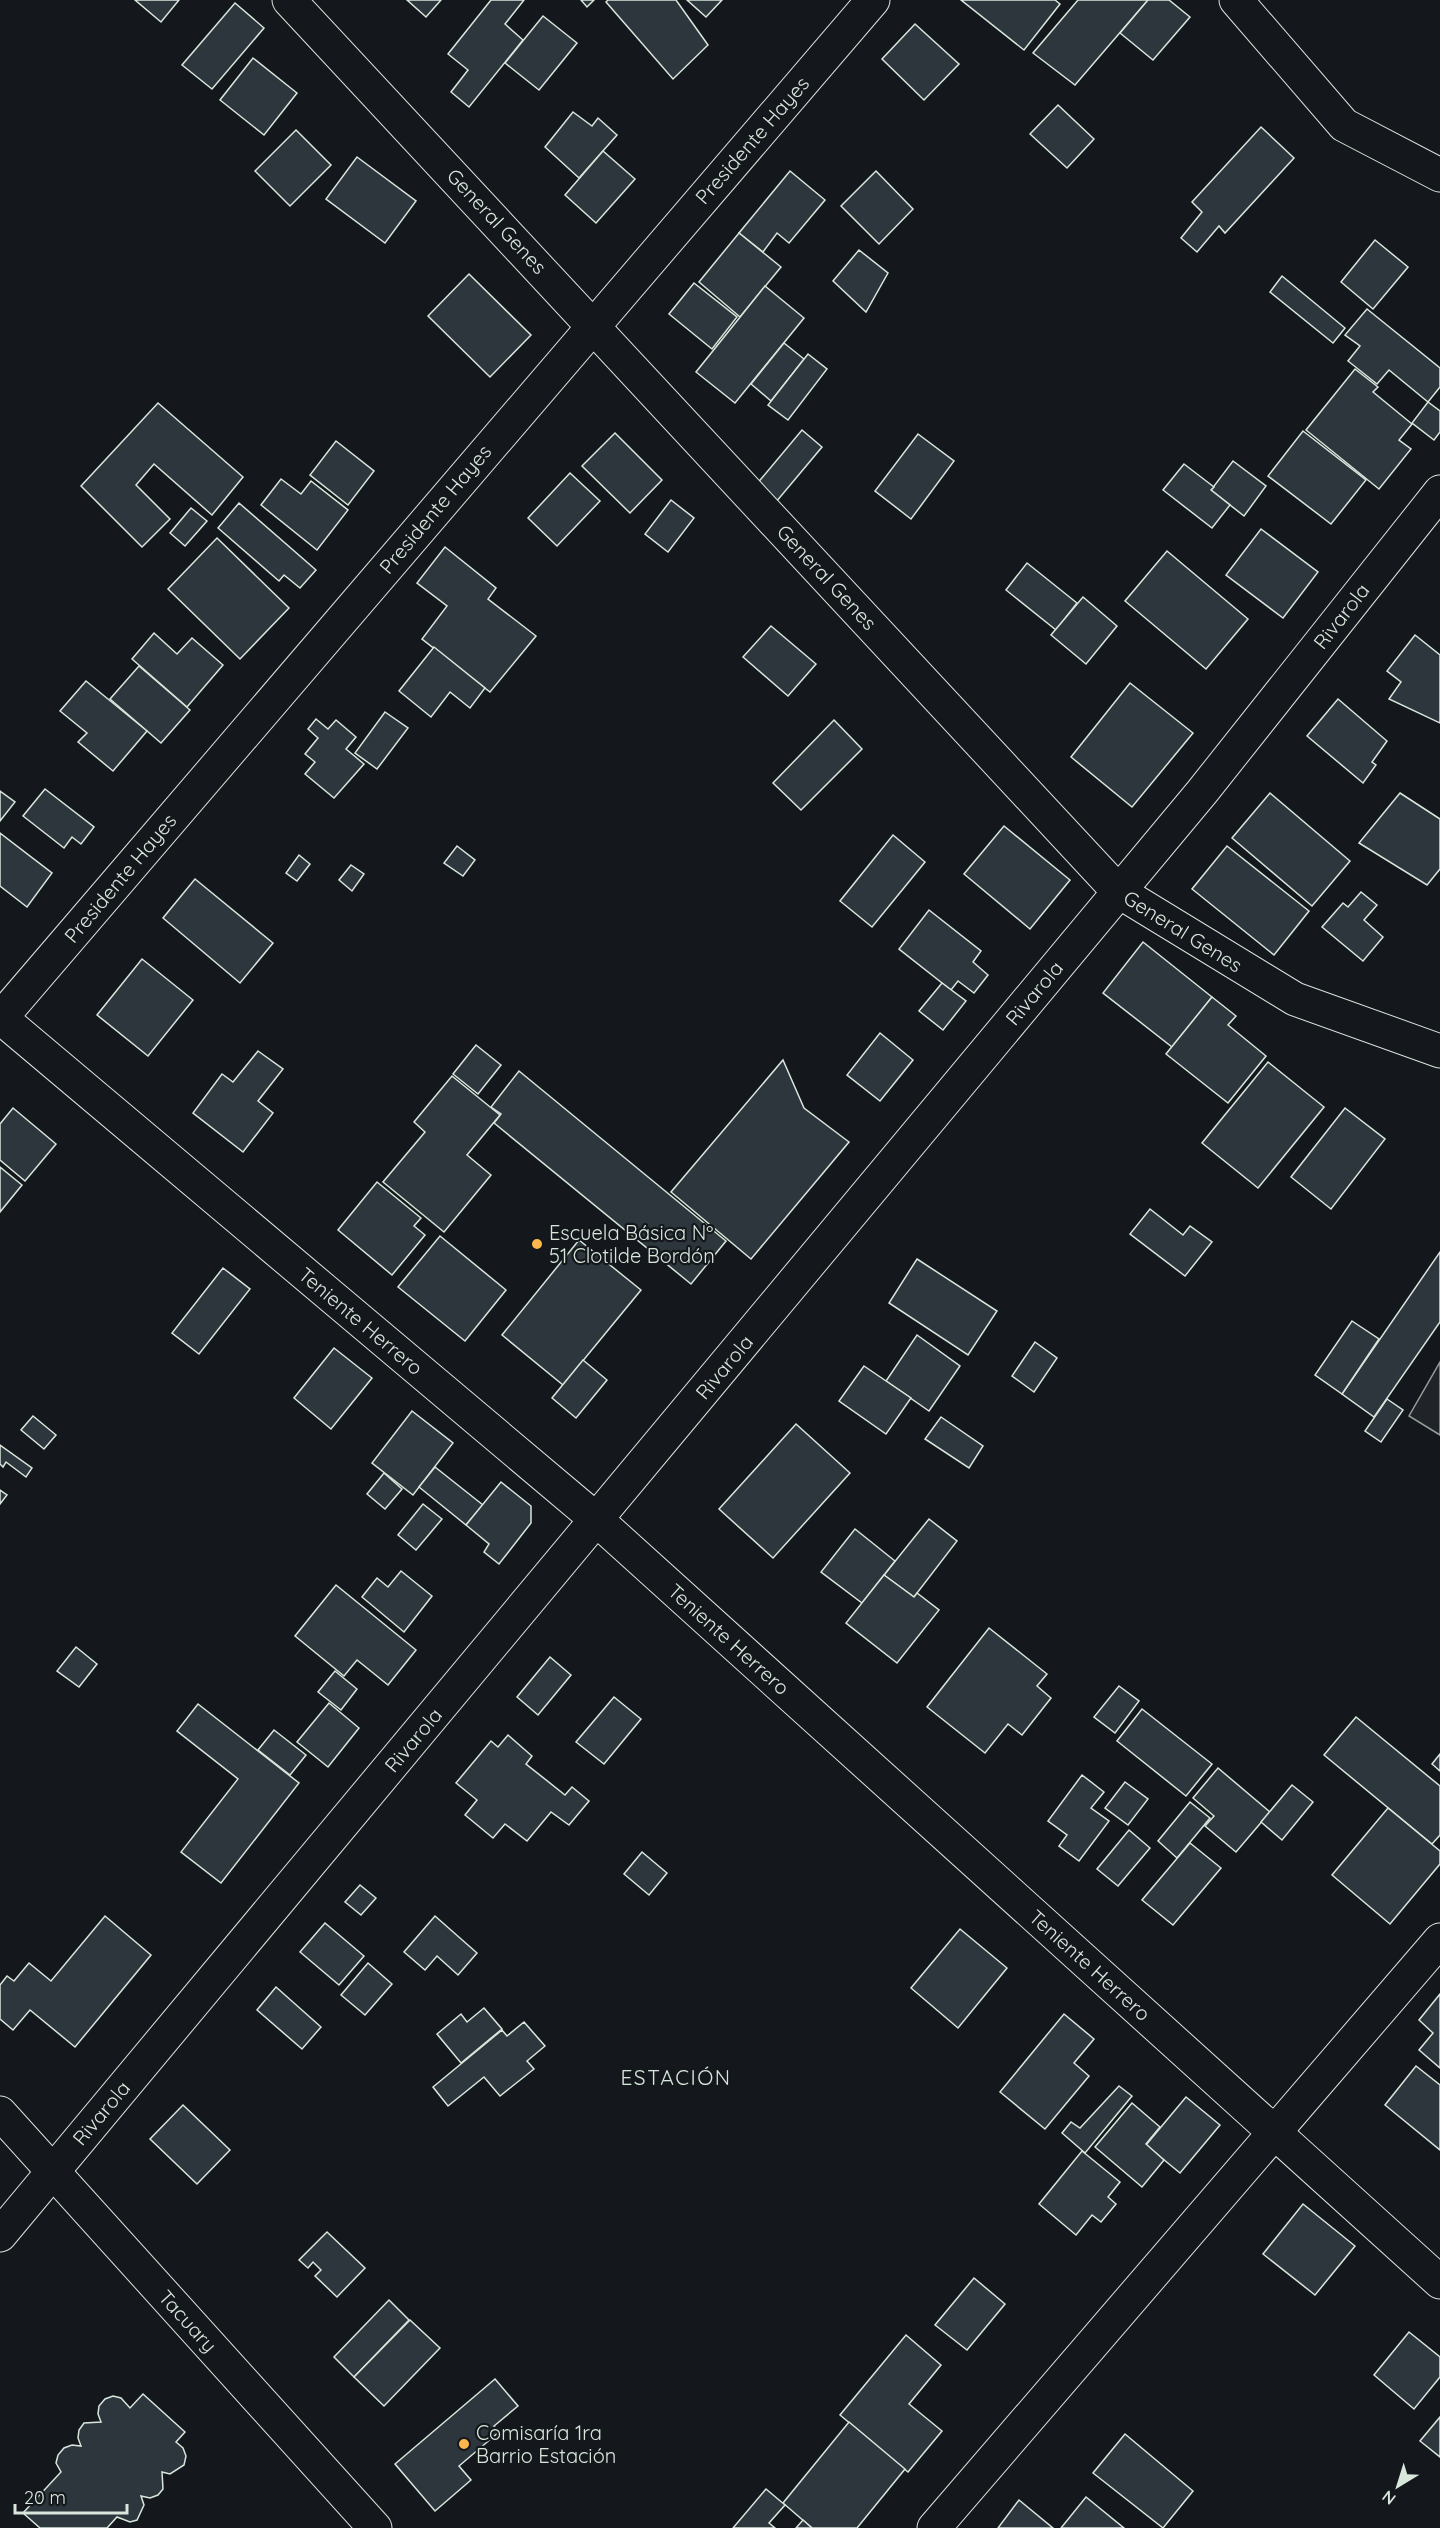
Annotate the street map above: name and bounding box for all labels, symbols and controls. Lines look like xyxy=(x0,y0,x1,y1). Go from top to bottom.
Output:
street label: Presidente Hayes xyxy=(690,71,814,209)
street label: General Genes xyxy=(442,163,552,279)
street label: Presidente Hayes xyxy=(374,439,496,579)
street label: General Genes xyxy=(772,519,882,635)
street label: Rivarola xyxy=(1308,578,1374,654)
street label: Presidente Hayes xyxy=(59,808,181,948)
street label: General Genes xyxy=(1119,885,1247,977)
street label: Rivarola xyxy=(1000,956,1068,1030)
place label: Escuela Básica Nº 51 Clotilde Bordón xyxy=(549,1220,715,1268)
marker: Escuela Básica Nº 51 Clotilde Bordón xyxy=(530,1237,544,1251)
street label: Teniente Herrero xyxy=(294,1262,428,1380)
street label: Rivarola xyxy=(690,1330,758,1404)
street label: Teniente Herrero xyxy=(663,1578,795,1700)
street label: Rivarola xyxy=(379,1703,447,1777)
street label: Teniente Herrero xyxy=(1024,1904,1156,2026)
district label: ESTACIÓN xyxy=(620,2064,732,2090)
street label: Rivarola xyxy=(67,2076,135,2150)
street label: Tacuary xyxy=(154,2285,222,2357)
place label: Comisaría 1ra Barrio Estación xyxy=(476,2420,616,2468)
marker: Comisaría 1ra Barrio Estación xyxy=(457,2437,471,2451)
north arrow xyxy=(1368,2456,1428,2516)
scale bar xyxy=(15,2477,128,2515)
text: 20 m xyxy=(24,2486,66,2509)
text: N xyxy=(1378,2486,1400,2509)

